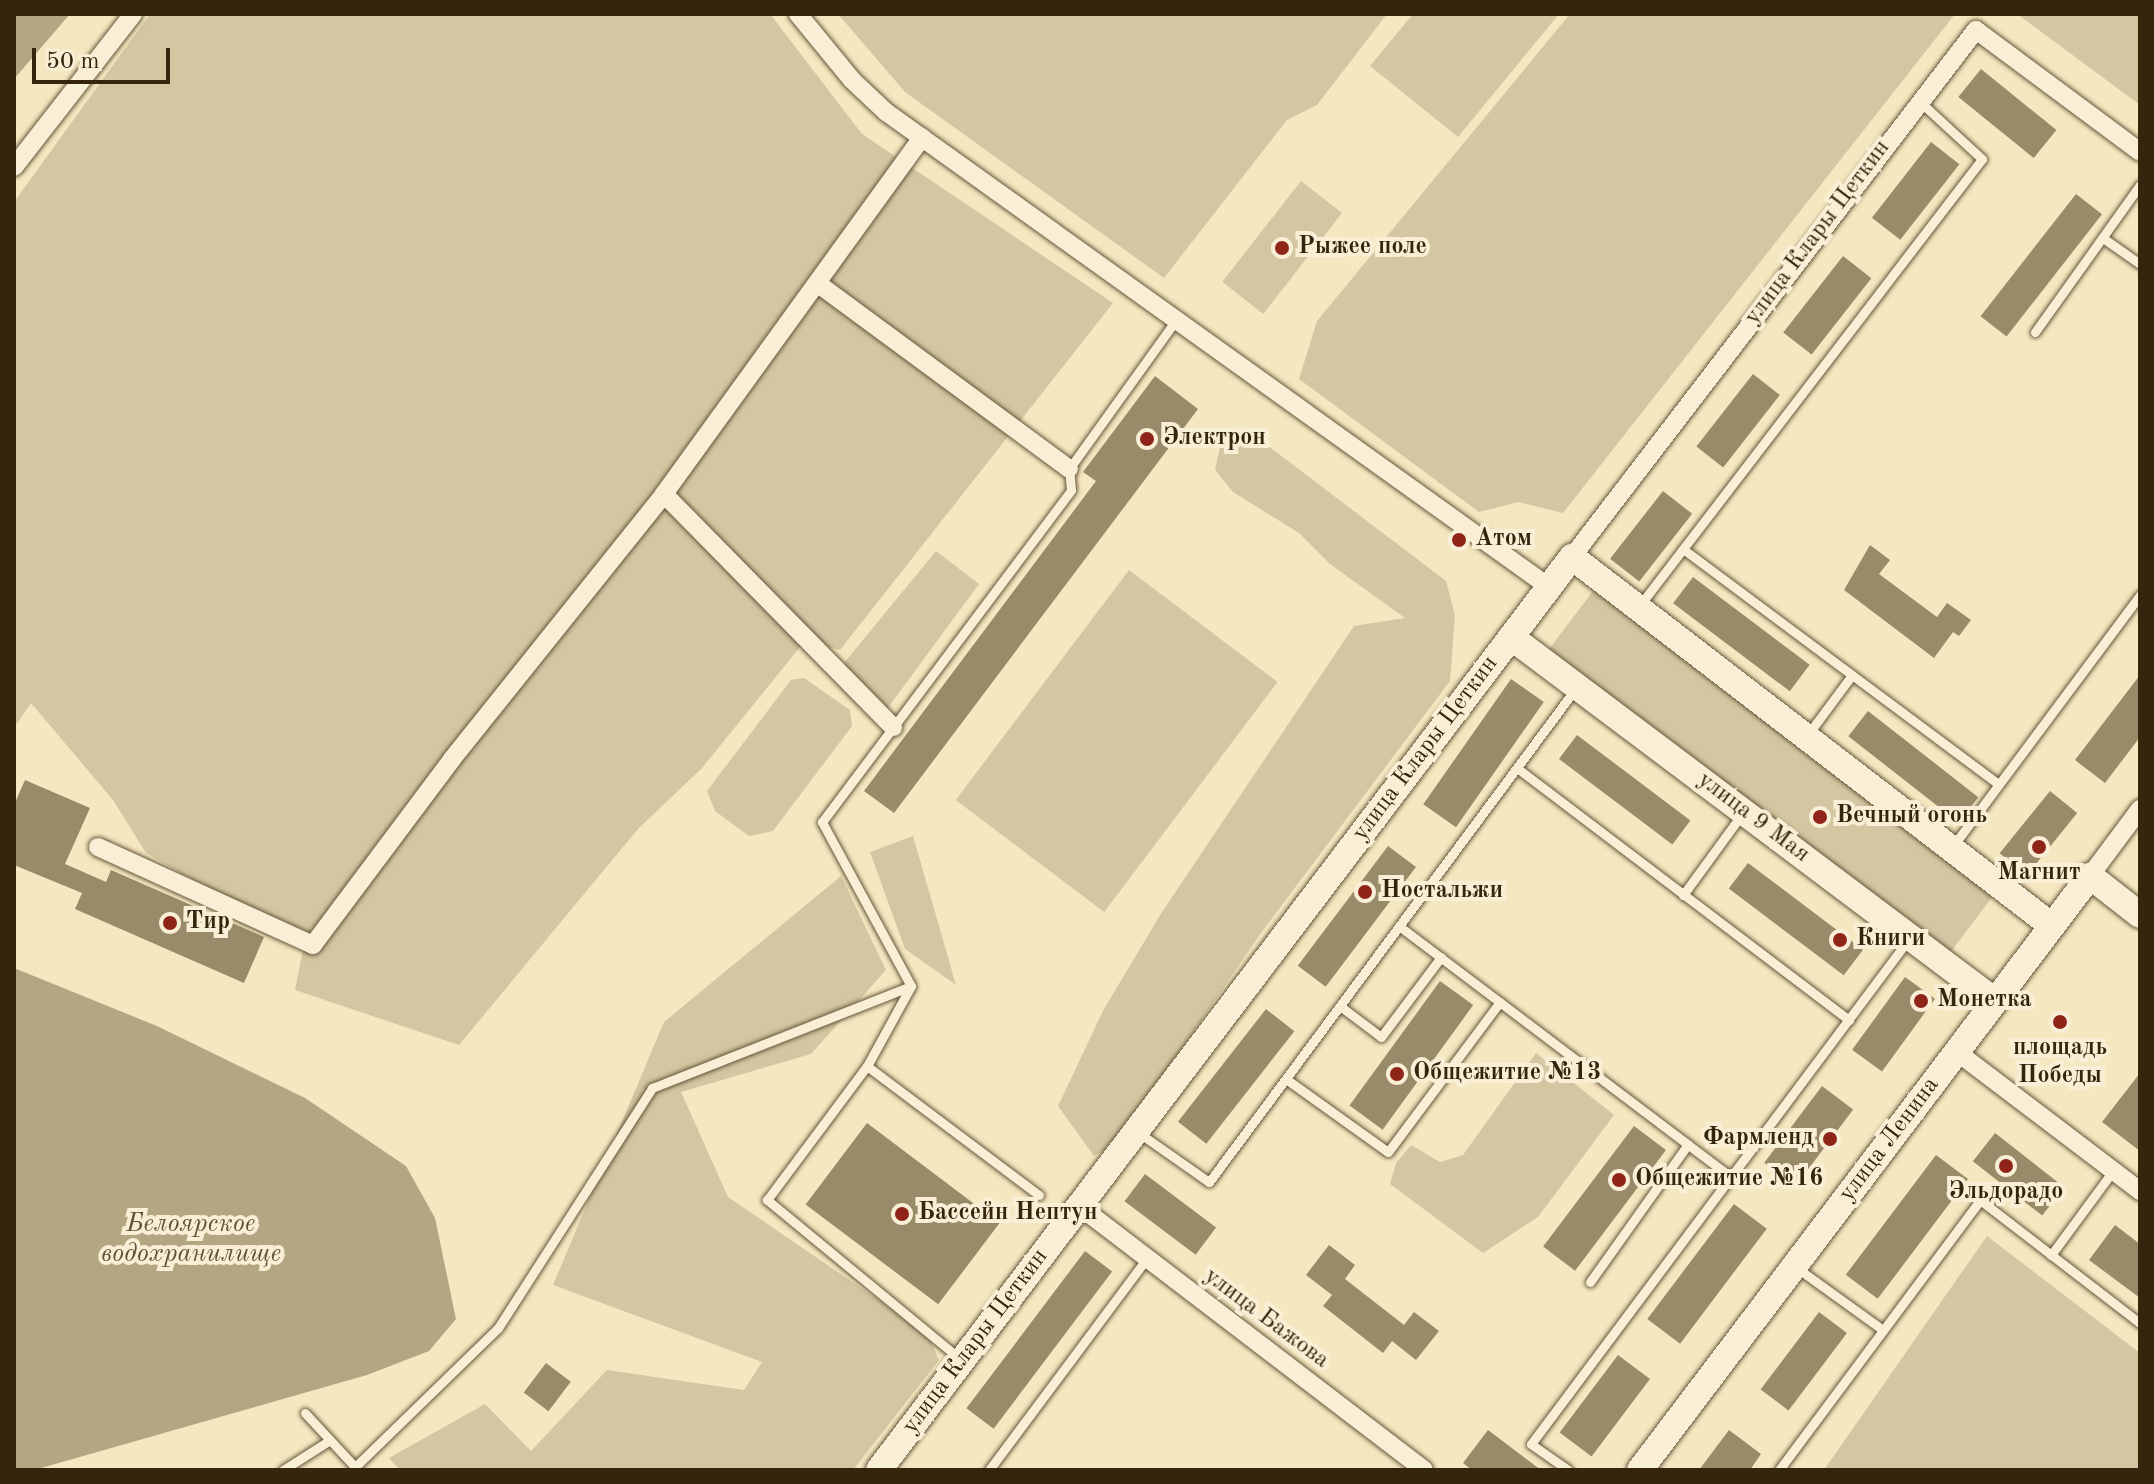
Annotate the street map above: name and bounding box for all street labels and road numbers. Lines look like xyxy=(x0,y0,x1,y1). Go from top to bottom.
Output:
street label: улица Клары Цеткин xyxy=(1739,135,1897,331)
street label: улица Клары Цеткин xyxy=(1347,651,1505,847)
street label: улица 9 Мая xyxy=(1691,766,1815,870)
street label: улица Ленина xyxy=(1834,1072,1946,1208)
street label: улица Клары Цеткин xyxy=(897,1244,1055,1440)
street label: улица Бажова xyxy=(1198,1263,1334,1375)

